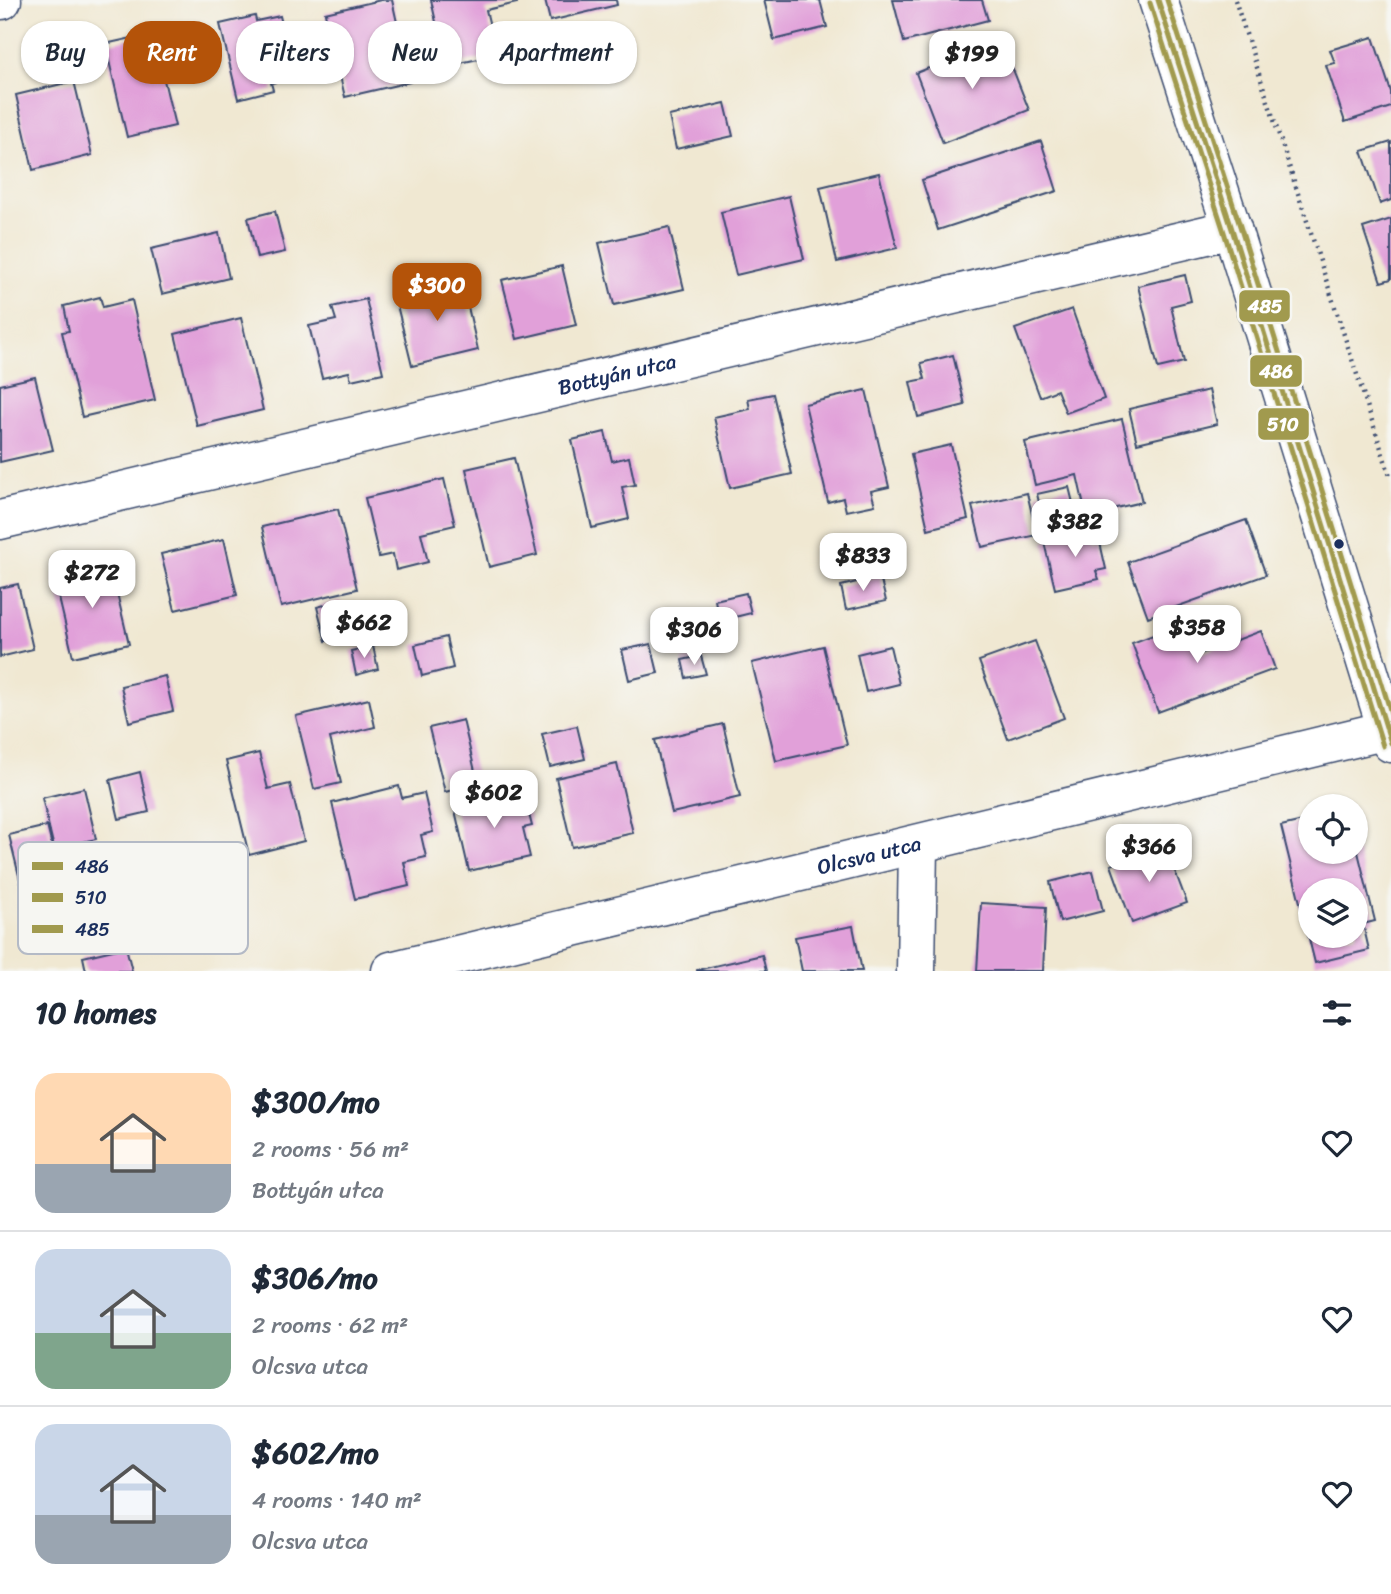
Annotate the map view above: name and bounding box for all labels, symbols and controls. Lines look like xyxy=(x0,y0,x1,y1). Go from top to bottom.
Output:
chip: Buy xyxy=(21,21,109,84)
chip: Rent xyxy=(123,21,222,84)
chip: Filters xyxy=(236,21,354,84)
chip: New xyxy=(368,21,462,84)
chip: Apartment xyxy=(476,21,637,84)
pin: $199 xyxy=(931,32,1013,91)
text: $199 xyxy=(945,33,999,74)
pin: $300 xyxy=(396,264,478,323)
text: $300 xyxy=(408,265,466,306)
line badge: 485 xyxy=(1238,289,1291,323)
text: 485 xyxy=(1247,290,1283,323)
street label: Bottyán utca xyxy=(554,342,680,407)
line badge: 486 xyxy=(1249,354,1303,388)
text: 486 xyxy=(1258,355,1293,388)
line badge: 510 xyxy=(1257,407,1310,441)
text: 510 xyxy=(1267,408,1299,441)
pin: $382 xyxy=(1034,500,1116,559)
text: $382 xyxy=(1047,501,1103,542)
pin: $833 xyxy=(822,534,904,593)
text: $833 xyxy=(836,535,890,576)
unlabelled marker xyxy=(1332,537,1346,551)
pin: $272 xyxy=(51,550,133,610)
text: $272 xyxy=(64,552,120,593)
pin: $662 xyxy=(323,600,405,660)
text: $662 xyxy=(337,602,391,643)
pin: $358 xyxy=(1156,606,1238,665)
text: $358 xyxy=(1169,607,1225,648)
pin: $306 xyxy=(653,608,735,667)
text: $306 xyxy=(666,609,722,650)
pin: $602 xyxy=(453,770,535,830)
text: $602 xyxy=(466,772,522,813)
map controls xyxy=(1298,794,1368,948)
button: locate xyxy=(1298,794,1368,864)
street label: Olcsva utca xyxy=(813,824,926,886)
pin: $366 xyxy=(1108,824,1190,884)
text: $366 xyxy=(1122,826,1176,867)
legend xyxy=(18,842,248,954)
text: 486 xyxy=(75,850,109,883)
button: layers xyxy=(1298,878,1368,948)
text: 510 xyxy=(75,881,107,914)
text: 485 xyxy=(75,913,110,946)
text: 10 homes xyxy=(35,986,156,1040)
icon: filters xyxy=(1318,994,1356,1032)
text: $300/mo xyxy=(252,1075,380,1129)
icon: home xyxy=(91,1101,175,1185)
icon: heart xyxy=(1318,1124,1356,1162)
text: 2 rooms · 56 m² xyxy=(252,1129,409,1170)
text: Bottyán utca xyxy=(252,1170,384,1211)
text: $306/mo xyxy=(252,1251,378,1305)
icon: home xyxy=(91,1277,175,1361)
icon: heart xyxy=(1318,1300,1356,1338)
text: 2 rooms · 62 m² xyxy=(252,1305,408,1346)
text: Olcsva utca xyxy=(252,1346,368,1387)
text: $602/mo xyxy=(252,1426,379,1480)
icon: home xyxy=(91,1452,175,1536)
icon: heart xyxy=(1318,1475,1356,1513)
text: 4 rooms · 140 m² xyxy=(252,1480,422,1521)
text: Olcsva utca xyxy=(252,1521,368,1562)

